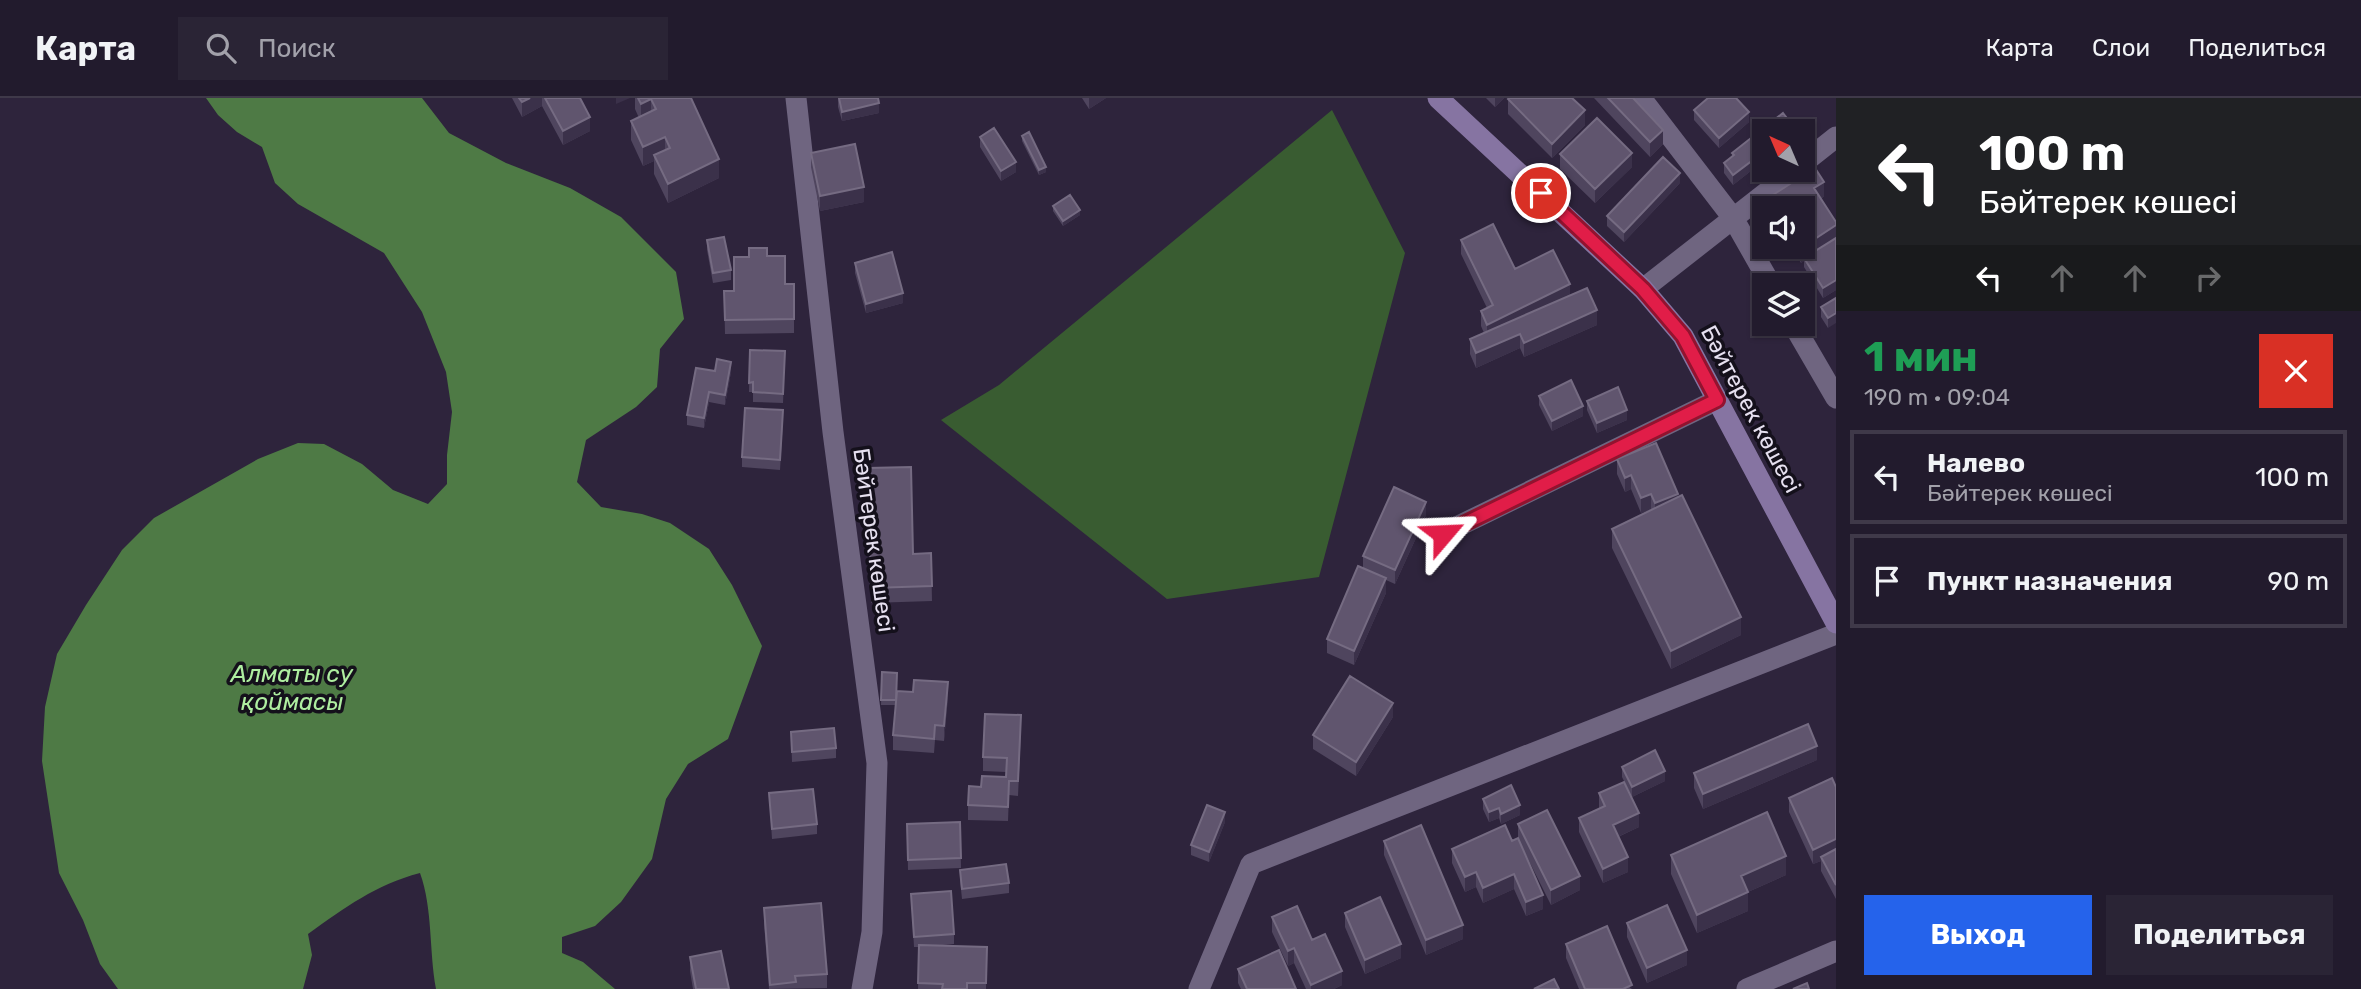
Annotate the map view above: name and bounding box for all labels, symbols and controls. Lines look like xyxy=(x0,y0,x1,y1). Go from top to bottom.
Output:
search box xyxy=(178,17,668,80)
text: Карта xyxy=(35,29,136,68)
icon: search xyxy=(202,29,240,67)
text: Поиск xyxy=(258,33,336,64)
text: Карта xyxy=(1985,34,2054,62)
text: Слои xyxy=(2092,34,2150,62)
text: Поделиться xyxy=(2188,34,2326,62)
north arrow xyxy=(1752,119,1815,182)
map controls xyxy=(1752,119,1815,336)
text: 100 m xyxy=(1979,124,2125,182)
icon: left xyxy=(1864,126,1955,217)
pin xyxy=(1511,163,1571,223)
icon: arrive xyxy=(1522,174,1560,212)
text: Бәйтерек көшесі xyxy=(1979,183,2237,221)
button: sound xyxy=(1752,196,1815,259)
icon: left xyxy=(1970,259,2008,297)
icon: ahead xyxy=(2043,259,2081,297)
icon: ahead xyxy=(2116,259,2154,297)
icon: right xyxy=(2189,259,2227,297)
button: layers xyxy=(1752,273,1815,336)
street label: Бәйтерек көшесі xyxy=(1695,320,1807,498)
text: 1 мин xyxy=(1864,332,1978,382)
button: close xyxy=(2259,334,2333,408)
text: 190 m · 09:04 xyxy=(1864,383,2010,411)
street label: Бәйтерек көшесі xyxy=(847,446,901,634)
text: Налево xyxy=(1927,448,2025,479)
icon: left xyxy=(1868,458,1906,496)
text: 100 m xyxy=(2255,462,2329,493)
text: Бәйтерек көшесі xyxy=(1927,479,2113,507)
position arrow xyxy=(1406,497,1480,571)
icon: arrive xyxy=(1868,562,1906,600)
text: Пункт назначения xyxy=(1927,566,2172,597)
text: 90 m xyxy=(2268,566,2329,597)
water label: Алматы су қоймасы xyxy=(229,660,354,716)
button: Выход xyxy=(1864,895,2092,975)
button: Поделиться xyxy=(2106,895,2333,975)

